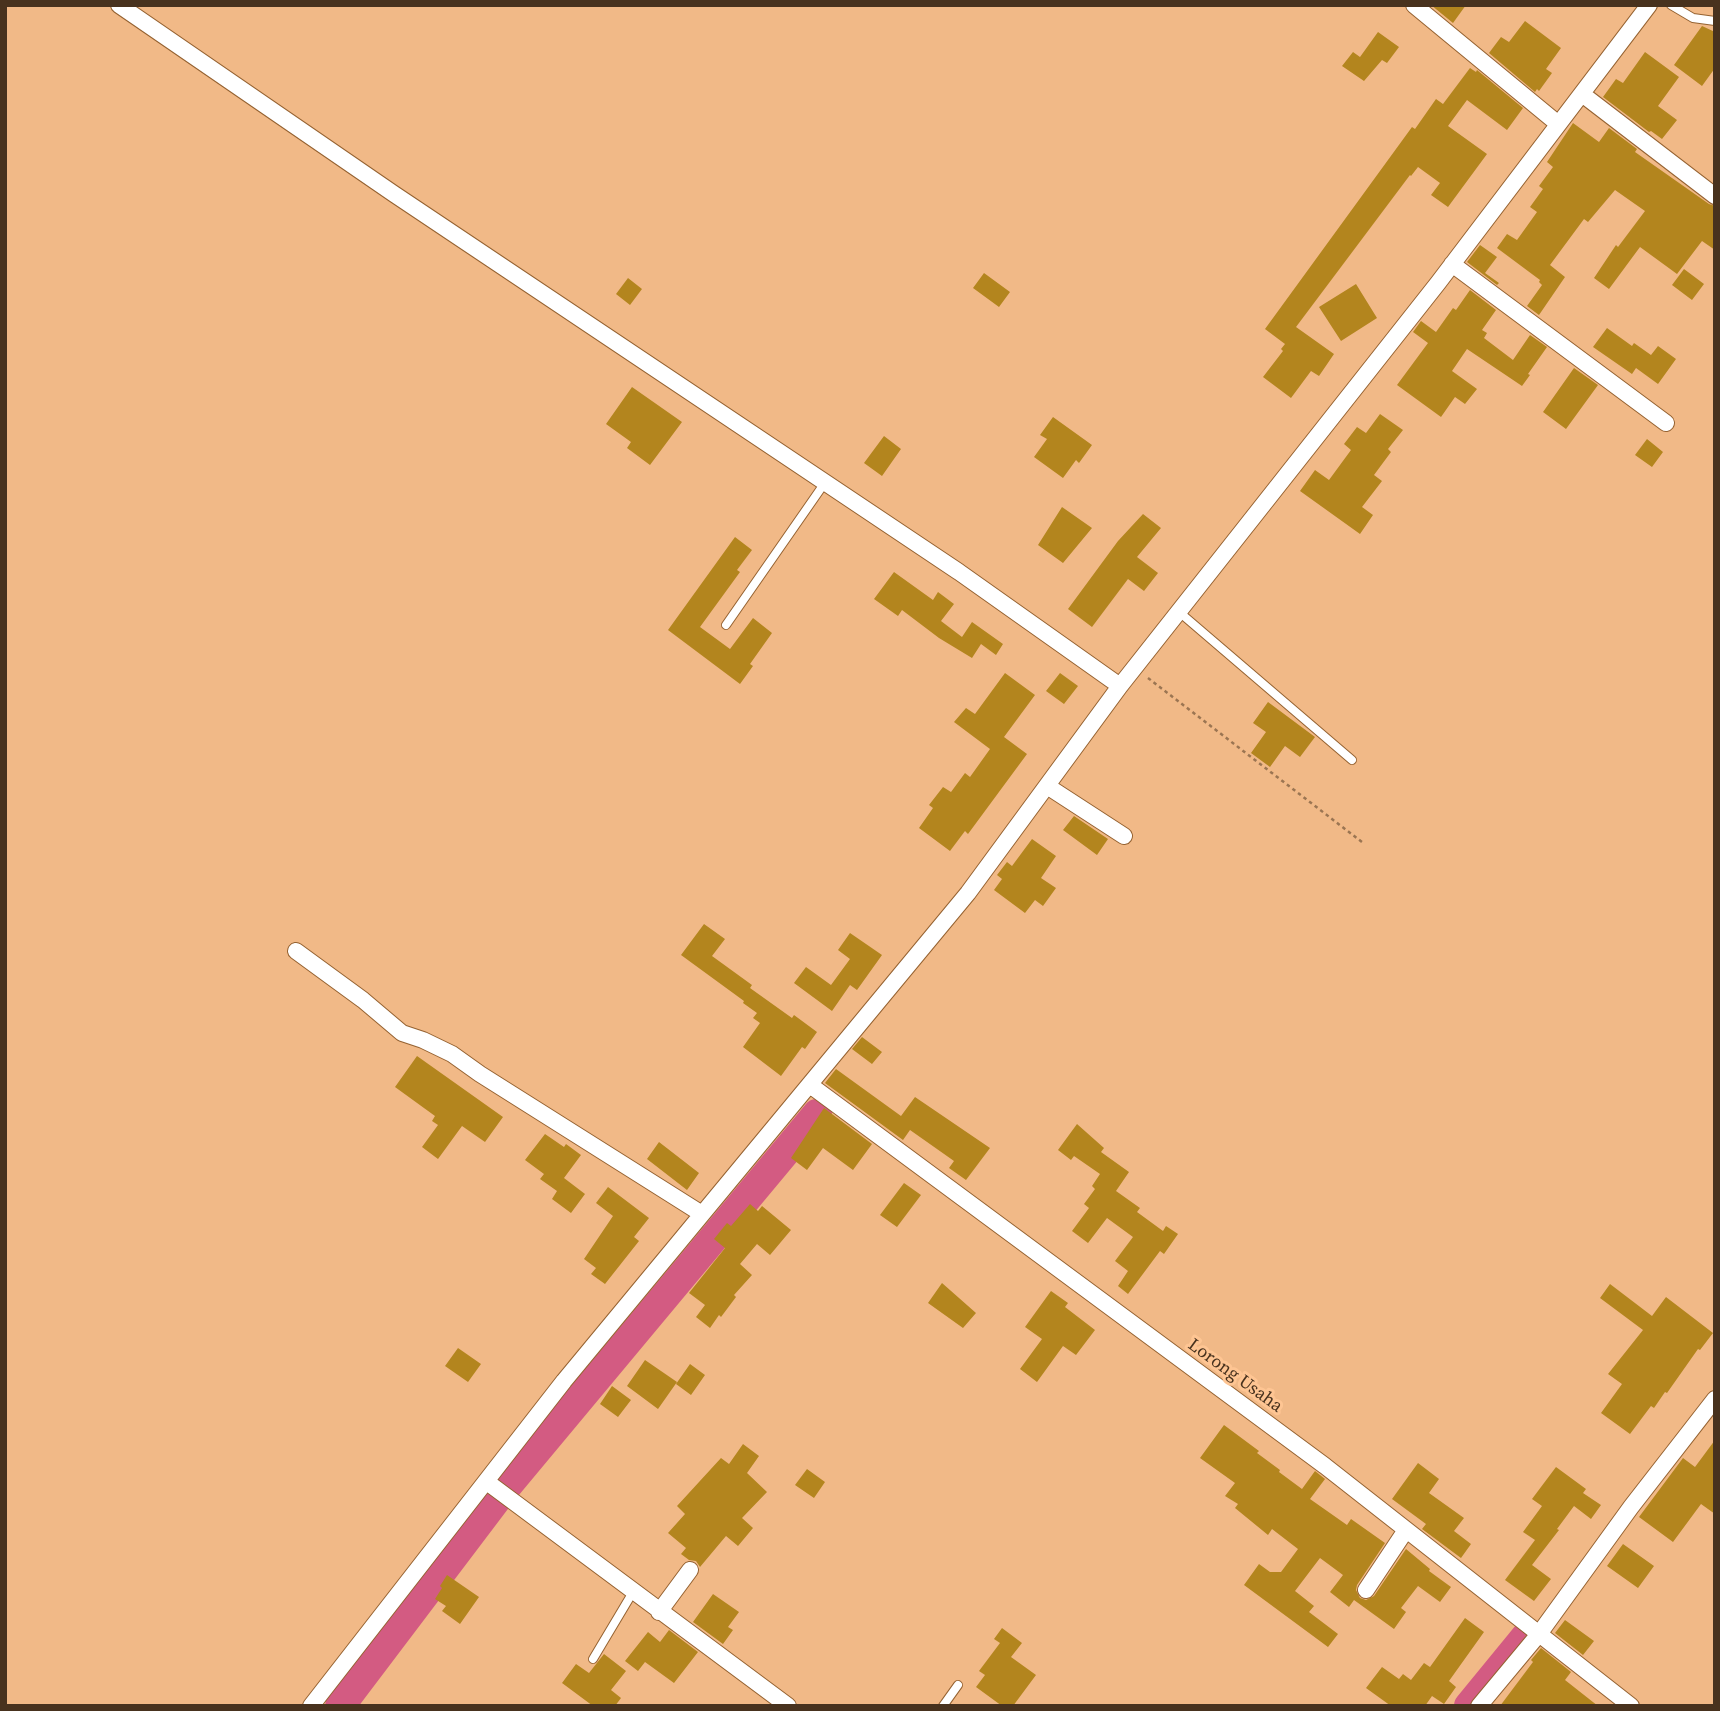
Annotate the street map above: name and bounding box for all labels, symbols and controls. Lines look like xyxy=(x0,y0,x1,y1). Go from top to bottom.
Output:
street label: Lorong Usaha xyxy=(1183,1334,1287,1418)

